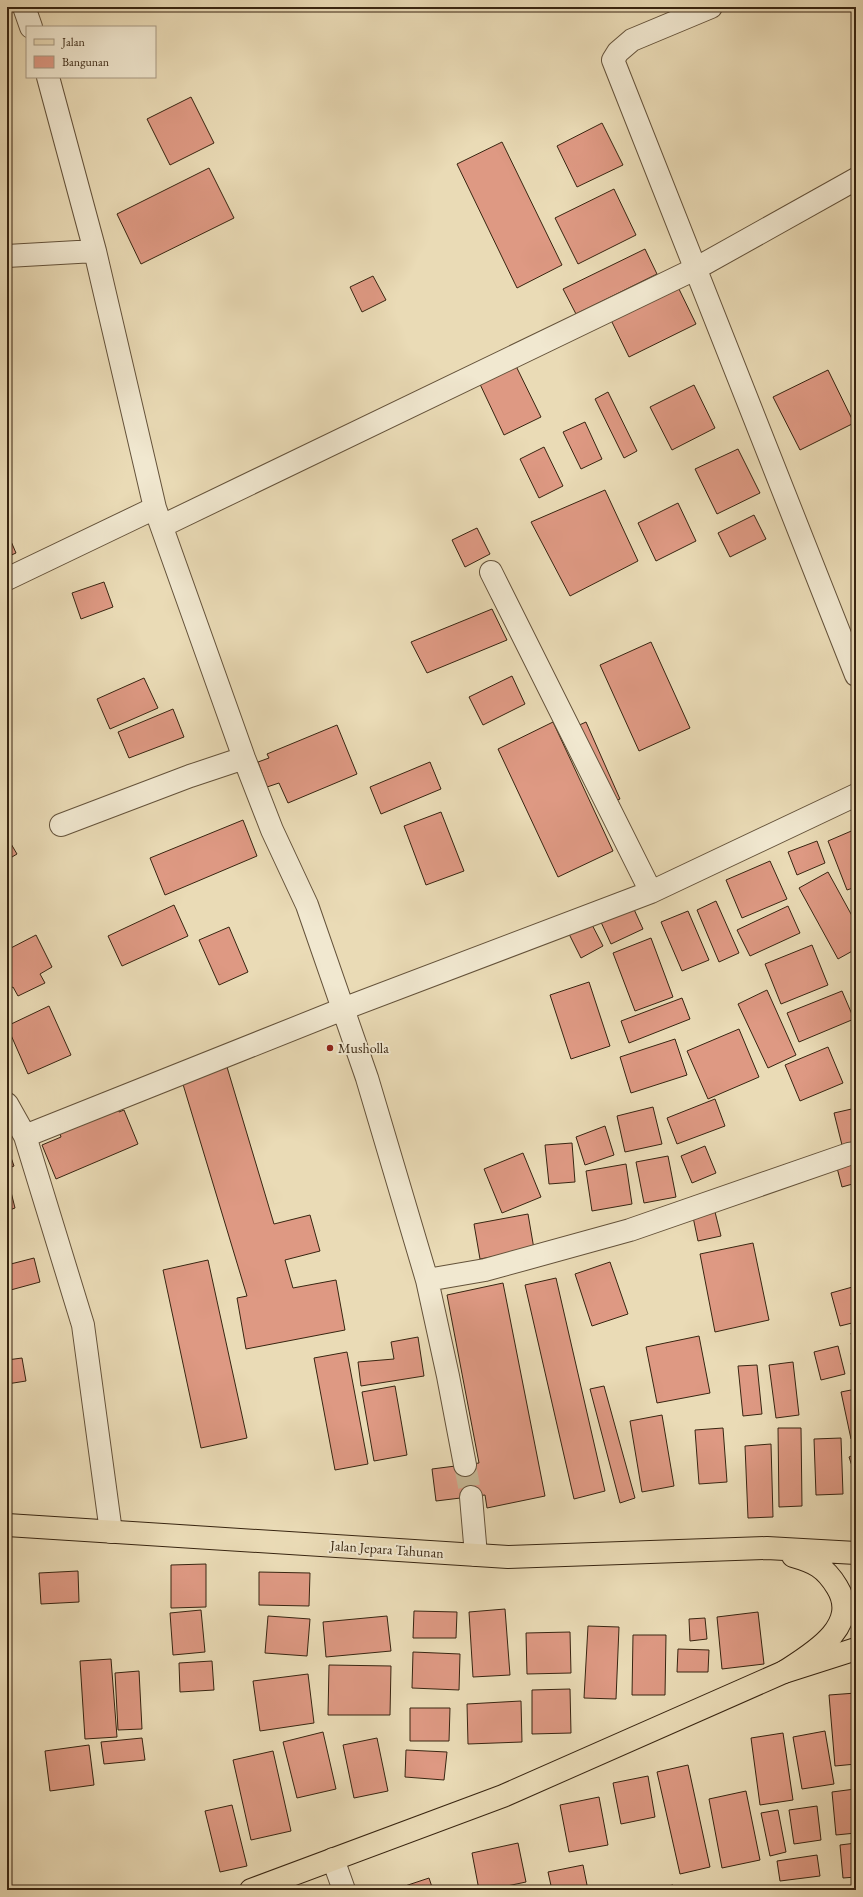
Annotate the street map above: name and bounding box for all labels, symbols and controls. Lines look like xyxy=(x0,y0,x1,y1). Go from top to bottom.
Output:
legend xyxy=(26,26,156,78)
text: Jalan xyxy=(61,34,86,50)
text: Bangunan xyxy=(62,54,110,70)
place label: Musholla xyxy=(338,1039,389,1057)
marker: Musholla xyxy=(325,1043,335,1053)
street label: Jalan Jepara Tahunan xyxy=(329,1536,445,1562)

